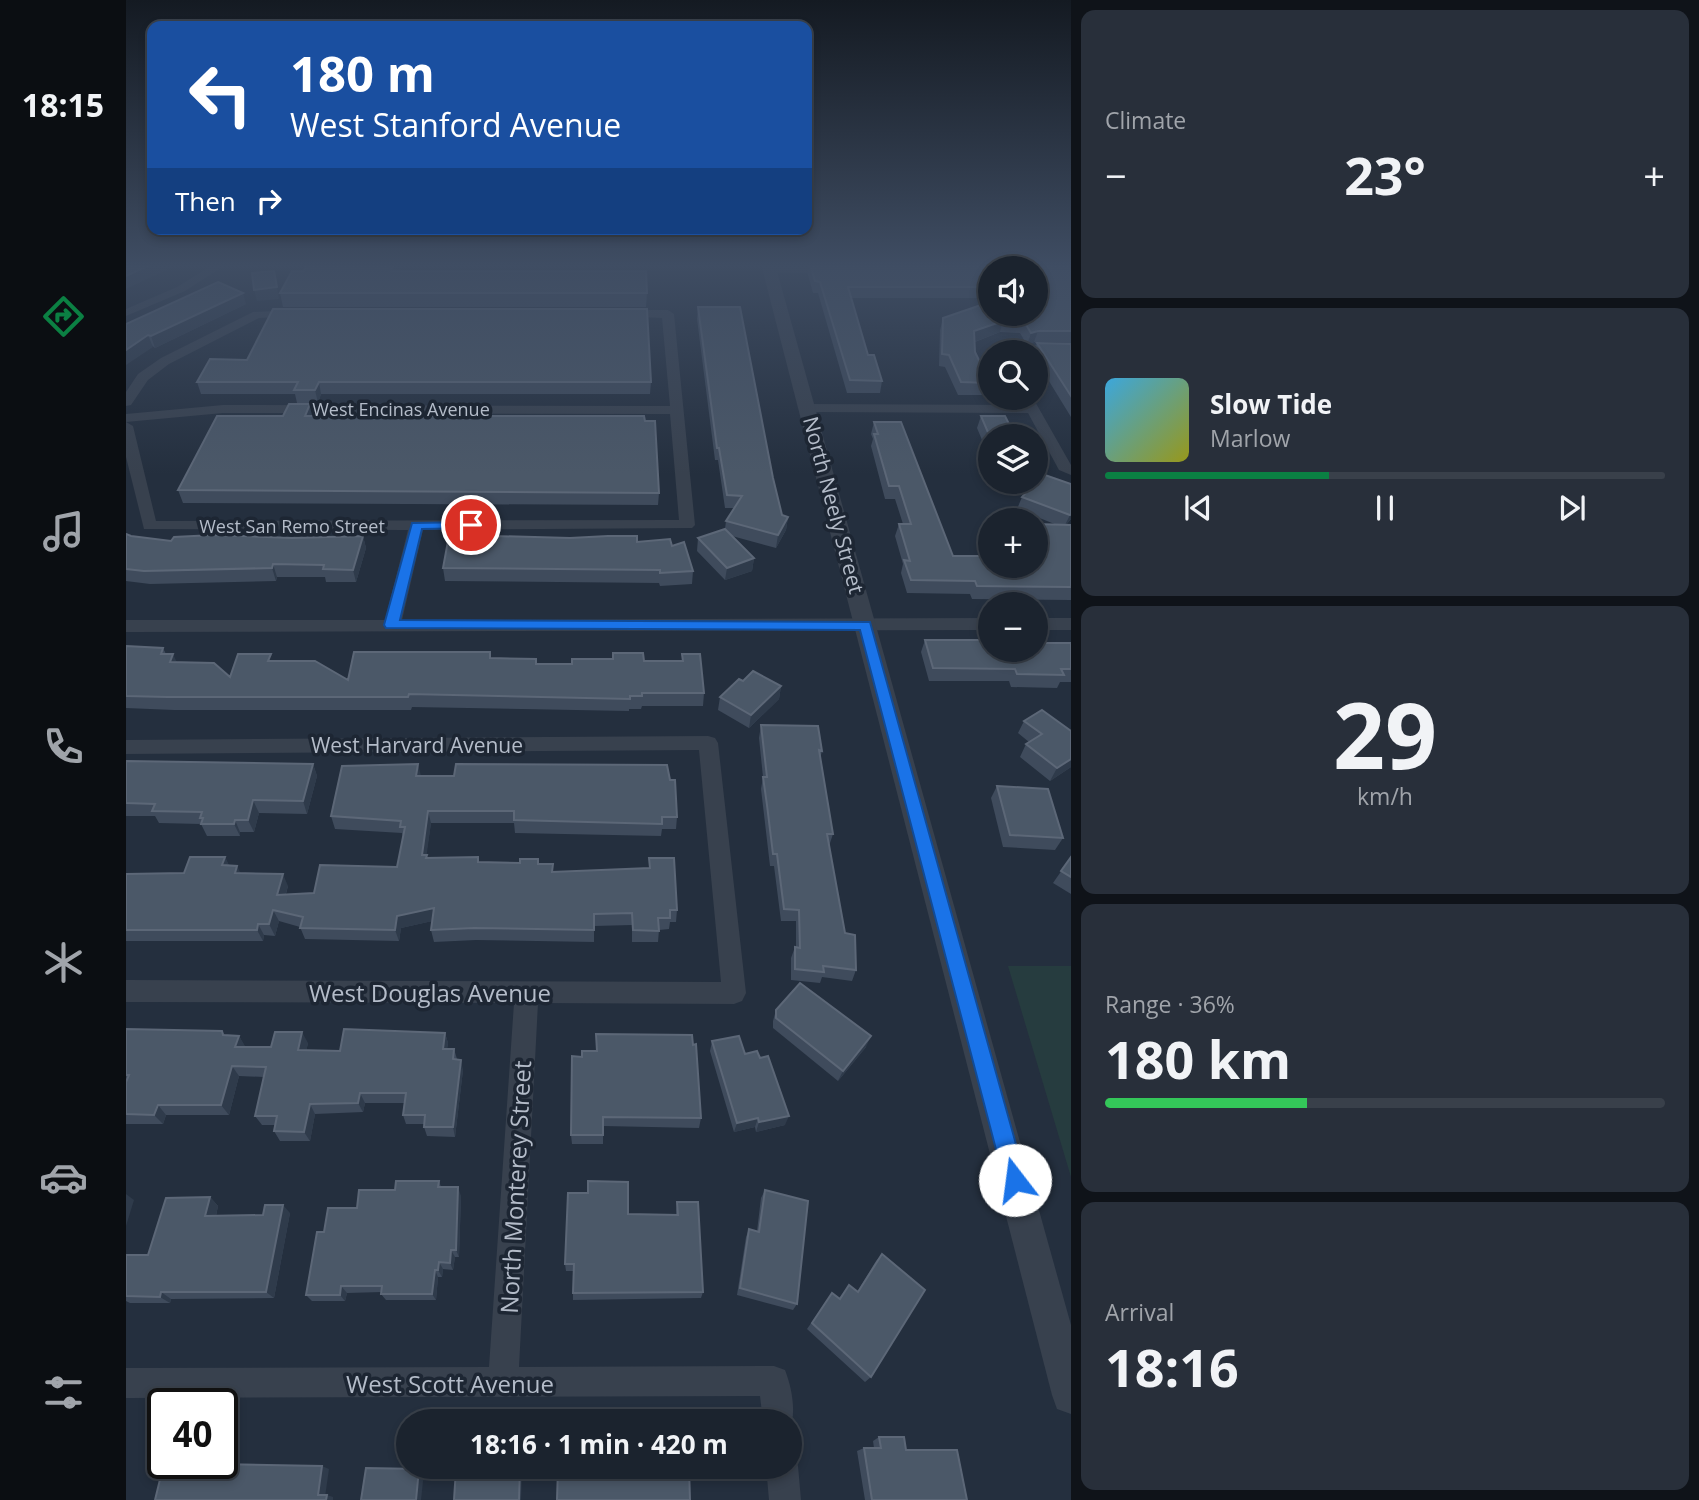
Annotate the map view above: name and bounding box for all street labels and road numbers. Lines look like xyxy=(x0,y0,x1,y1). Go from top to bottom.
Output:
street label: West Encinas Avenue xyxy=(312,397,490,421)
street label: North Neely Street xyxy=(797,413,871,597)
street label: West San Remo Street xyxy=(199,514,385,538)
street label: West Harvard Avenue xyxy=(311,731,523,759)
street label: West Douglas Avenue xyxy=(309,976,551,1009)
street label: North Monterey Street xyxy=(492,1060,538,1314)
street label: West Scott Avenue xyxy=(346,1367,554,1400)

